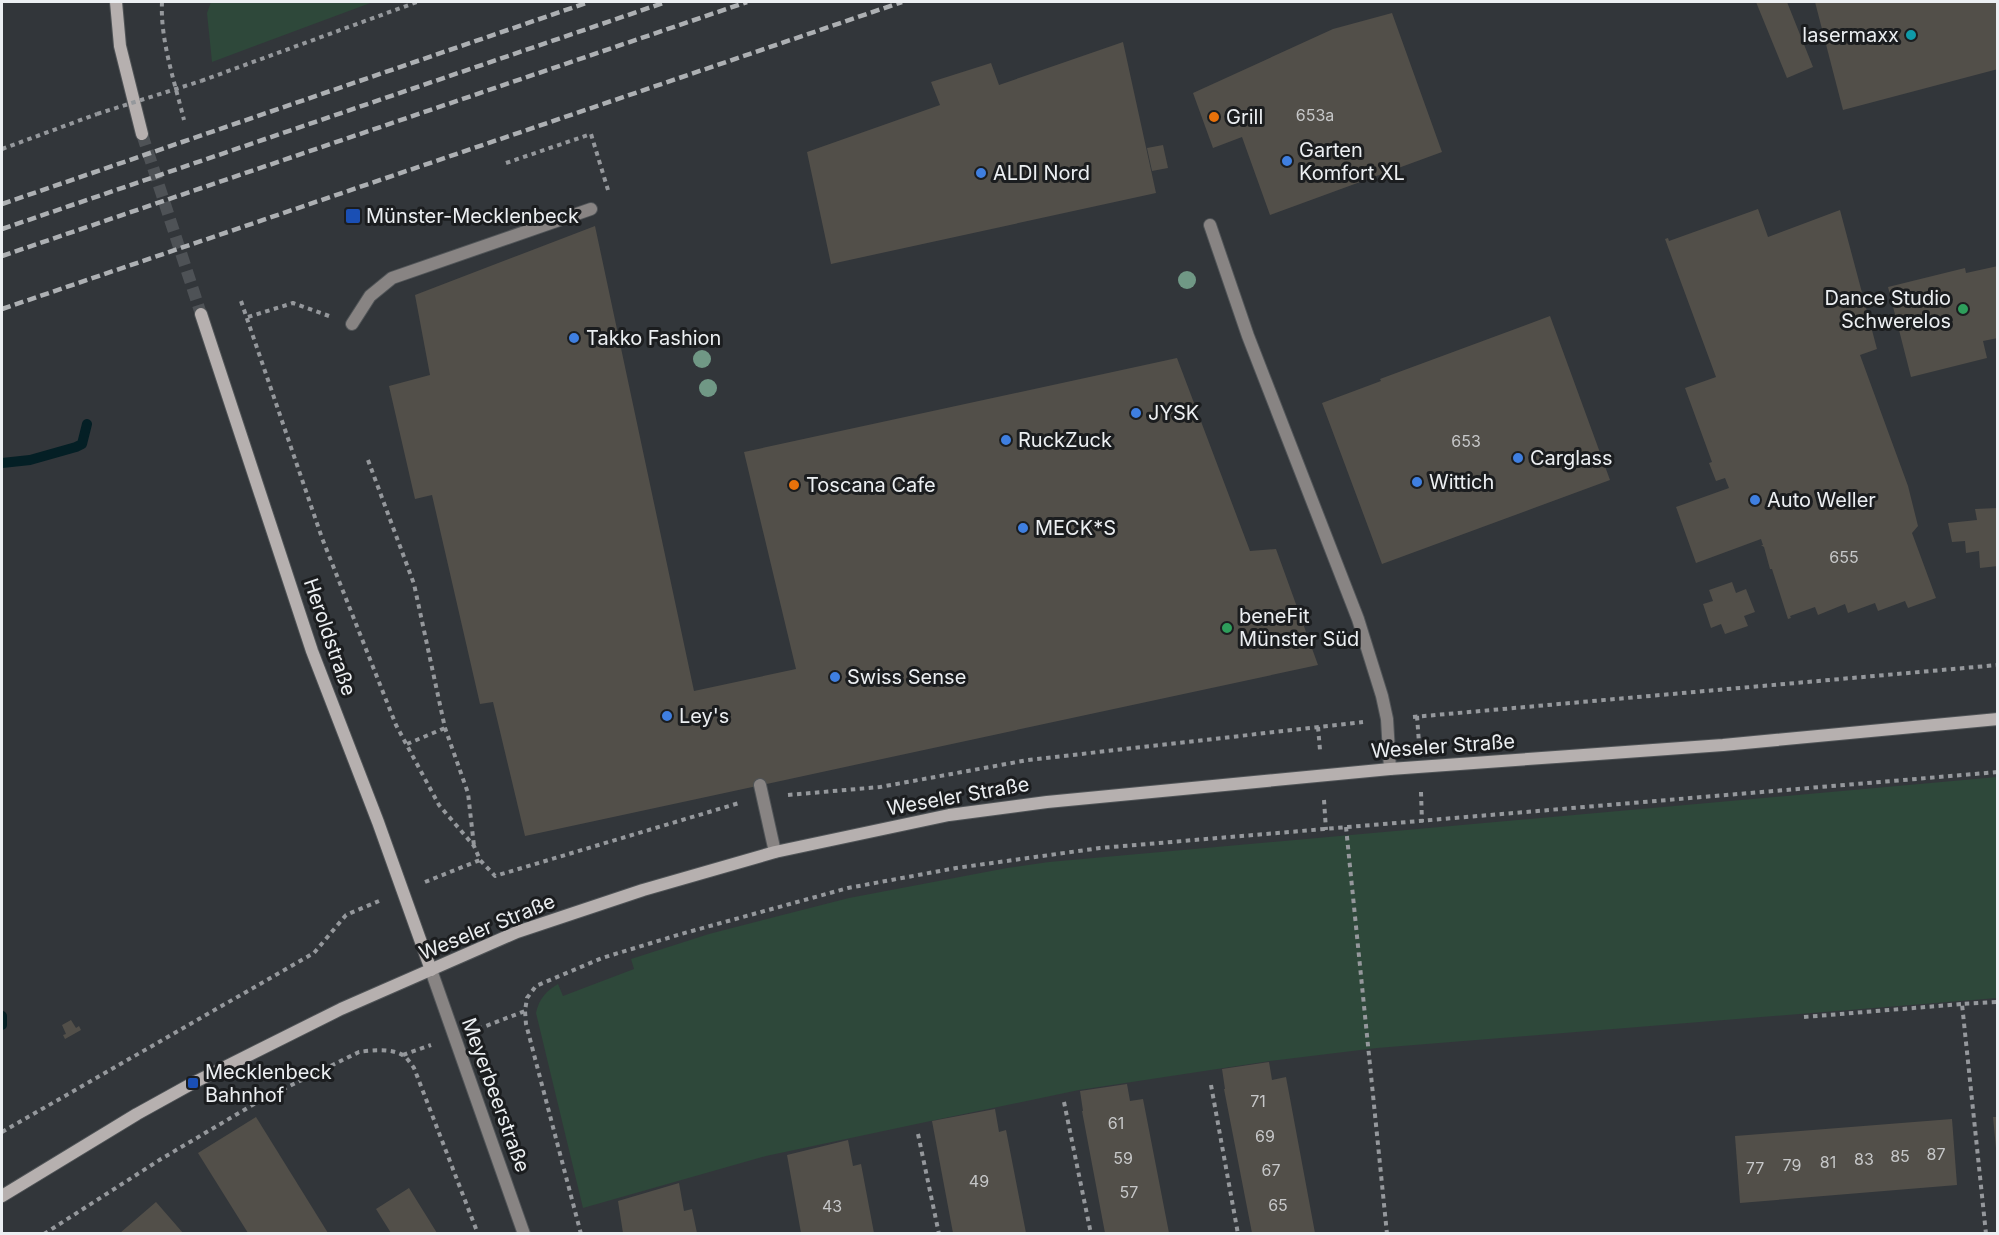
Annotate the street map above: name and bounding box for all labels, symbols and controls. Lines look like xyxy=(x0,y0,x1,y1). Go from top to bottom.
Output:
place label: lasermaxx xyxy=(1802,23,1899,47)
marker: lasermaxx xyxy=(1904,28,1918,42)
place label: Grill xyxy=(1226,105,1263,129)
house number: 653a xyxy=(1296,105,1334,125)
marker: Grill xyxy=(1207,110,1221,124)
place label: Garten Komfort XL xyxy=(1299,138,1405,185)
marker: Garten Komfort XL xyxy=(1280,154,1294,168)
place label: ALDI Nord xyxy=(993,161,1090,185)
marker: ALDI Nord xyxy=(974,166,988,180)
place label: Münster-Mecklenbeck xyxy=(366,204,579,228)
marker: Münster-Mecklenbeck xyxy=(344,207,362,225)
place label: Dance Studio Schwerelos xyxy=(1825,286,1951,333)
marker: Dance Studio Schwerelos xyxy=(1956,302,1970,316)
place label: Takko Fashion xyxy=(586,326,721,350)
marker: Takko Fashion xyxy=(567,331,581,345)
place label: JYSK xyxy=(1148,401,1199,425)
marker: JYSK xyxy=(1129,406,1143,420)
place label: RuckZuck xyxy=(1018,428,1112,452)
house number: 653 xyxy=(1451,431,1481,451)
marker: RuckZuck xyxy=(999,433,1013,447)
place label: Carglass xyxy=(1530,446,1613,470)
marker: Carglass xyxy=(1511,451,1525,465)
place label: Wittich xyxy=(1429,470,1494,494)
place label: Toscana Cafe xyxy=(806,473,936,497)
marker: Wittich xyxy=(1410,475,1424,489)
marker: Toscana Cafe xyxy=(787,478,801,492)
place label: Auto Weller xyxy=(1767,488,1876,512)
marker: Auto Weller xyxy=(1748,493,1762,507)
place label: MECK*S xyxy=(1035,516,1116,540)
marker: MECK*S xyxy=(1016,521,1030,535)
house number: 655 xyxy=(1829,547,1859,567)
street label: Heroldstraße xyxy=(299,575,361,699)
place label: beneFit Münster Süd xyxy=(1239,604,1359,651)
marker: beneFit Münster Süd xyxy=(1220,621,1234,635)
place label: Swiss Sense xyxy=(847,665,966,689)
marker: Swiss Sense xyxy=(828,670,842,684)
place label: Ley's xyxy=(679,704,729,728)
marker: Ley's xyxy=(660,709,674,723)
street label: Weseler Straße xyxy=(1370,729,1516,763)
street label: Weseler Straße xyxy=(885,772,1031,820)
street label: Weseler Straße xyxy=(416,889,558,965)
street label: Meyerbeerstraße xyxy=(457,1014,535,1176)
place label: Mecklenbeck Bahnhof xyxy=(205,1060,332,1107)
marker: Mecklenbeck Bahnhof xyxy=(186,1076,200,1090)
house number: 71 xyxy=(1250,1091,1266,1111)
house number: 61 xyxy=(1108,1113,1124,1133)
house number: 69 xyxy=(1255,1126,1275,1146)
house number: 87 xyxy=(1927,1144,1945,1164)
house number: 85 xyxy=(1890,1146,1910,1166)
house number: 59 xyxy=(1113,1148,1133,1168)
house number: 83 xyxy=(1854,1149,1874,1169)
house number: 81 xyxy=(1820,1152,1836,1172)
house number: 79 xyxy=(1783,1155,1801,1175)
house number: 77 xyxy=(1746,1158,1764,1178)
house number: 67 xyxy=(1262,1160,1280,1180)
house number: 49 xyxy=(969,1171,989,1191)
house number: 57 xyxy=(1120,1182,1138,1202)
house number: 65 xyxy=(1268,1195,1288,1215)
house number: 43 xyxy=(822,1196,842,1216)

